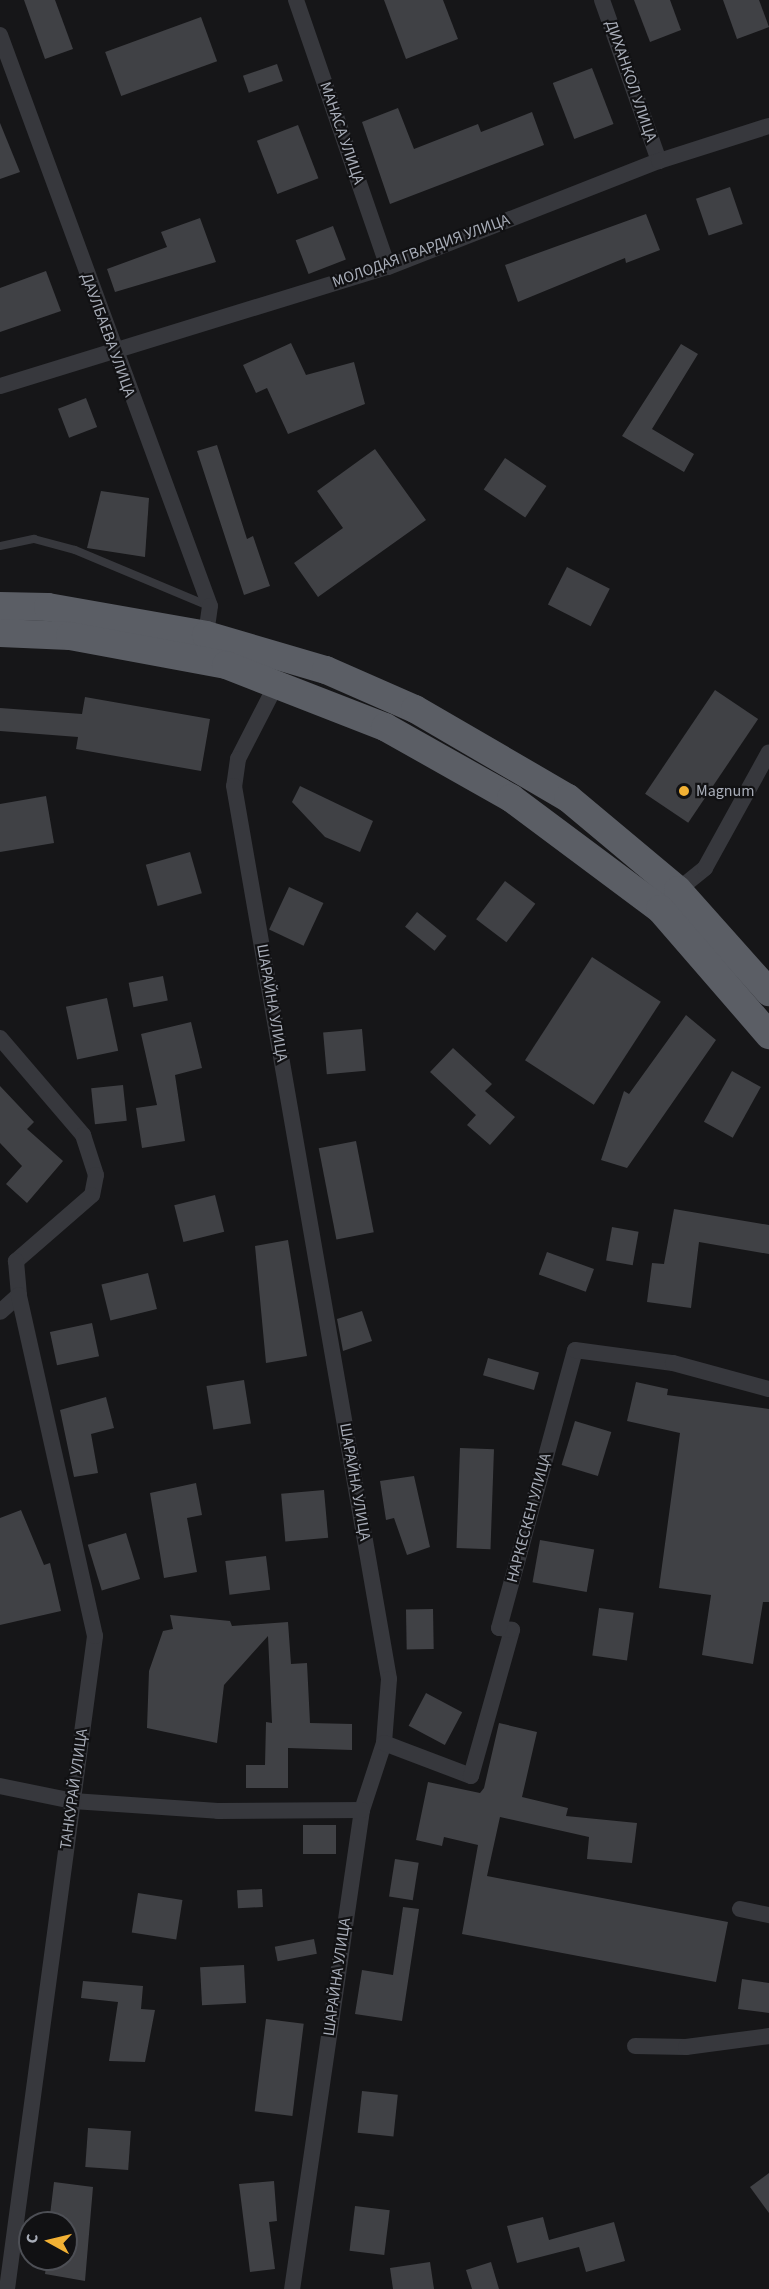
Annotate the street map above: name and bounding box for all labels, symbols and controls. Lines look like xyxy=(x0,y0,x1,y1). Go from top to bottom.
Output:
street label: ДИХАНКОЛ УЛИЦА xyxy=(601,18,661,144)
street label: МАНАСА УЛИЦА xyxy=(315,79,369,187)
street label: МОЛОДАЯ ГВАРДИЯ УЛИЦА xyxy=(330,210,512,292)
street label: ДАУЛБАЕВА УЛИЦА xyxy=(77,270,139,400)
place label: Magnum xyxy=(696,781,754,801)
marker: Magnum xyxy=(677,784,691,798)
street label: ШАРАЙНА УЛИЦА xyxy=(252,943,292,1063)
street label: ШАРАЙНА УЛИЦА xyxy=(335,1422,375,1542)
street label: НАРКЕСКЕН УЛИЦА xyxy=(502,1451,556,1585)
street label: ТАНКУРАЙ УЛИЦА xyxy=(56,1727,92,1851)
street label: ШАРАЙНА УЛИЦА xyxy=(319,1917,355,2037)
north arrow xyxy=(18,2211,78,2271)
text: С xyxy=(21,2233,44,2245)

